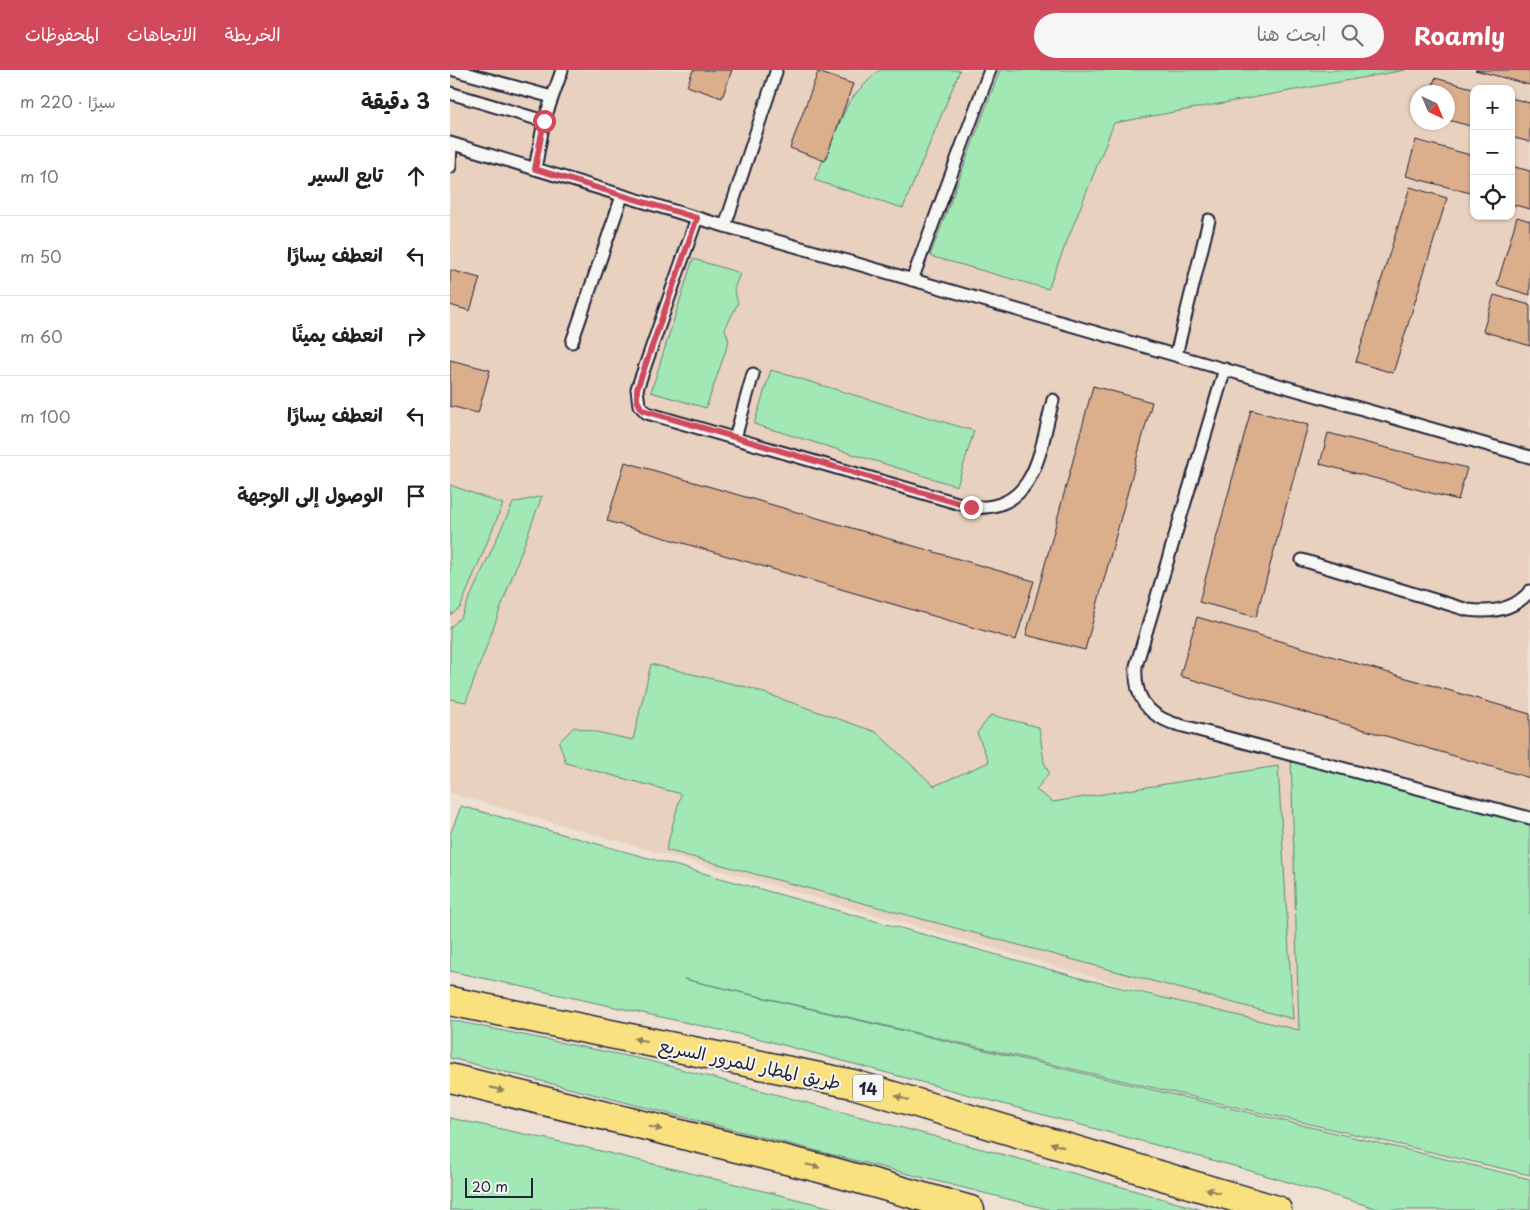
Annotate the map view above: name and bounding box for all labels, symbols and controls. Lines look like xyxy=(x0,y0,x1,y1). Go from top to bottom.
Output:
search box xyxy=(1034,13,1384,58)
text: Roamly xyxy=(1414,17,1505,53)
text: ابحث هنا xyxy=(1257,19,1326,47)
text: المحفوظات xyxy=(25,20,99,47)
text: الاتجاهات xyxy=(127,20,197,47)
text: الخريطة xyxy=(225,20,281,47)
icon: search xyxy=(1338,21,1366,49)
text: 3 دقيقة xyxy=(361,84,430,116)
north arrow xyxy=(1410,85,1455,130)
map controls xyxy=(1470,85,1515,220)
button: + xyxy=(1470,85,1515,130)
text: سيرًا · 220 m xyxy=(20,89,116,113)
route start xyxy=(533,110,556,133)
button: − xyxy=(1470,130,1515,175)
text: تابع السير xyxy=(309,160,383,188)
icon: ahead xyxy=(402,162,430,190)
text: 10 m xyxy=(20,164,59,188)
button: locate xyxy=(1470,175,1515,220)
text: انعطف يسارًا xyxy=(287,240,383,268)
icon: left xyxy=(402,242,430,270)
text: 50 m xyxy=(20,244,62,268)
text: انعطف يمينًا xyxy=(292,320,383,348)
icon: right xyxy=(402,322,430,350)
text: 60 m xyxy=(20,324,63,348)
text: انعطف يسارًا xyxy=(287,400,383,428)
icon: left xyxy=(402,402,430,430)
text: 100 m xyxy=(20,404,70,428)
text: الوصول إلى الوجهة xyxy=(237,480,383,508)
icon: arrive xyxy=(402,482,430,510)
route end xyxy=(960,496,983,519)
street label: طريق المطار للمرور السريع xyxy=(656,1030,844,1096)
one-way arrow xyxy=(633,1036,648,1044)
road number: 14 xyxy=(853,1074,883,1102)
one-way arrow xyxy=(490,1085,505,1093)
one-way arrow xyxy=(894,1094,909,1102)
one-way arrow xyxy=(648,1124,663,1132)
one-way arrow xyxy=(1050,1140,1065,1148)
one-way arrow xyxy=(806,1162,821,1170)
scale bar xyxy=(465,1175,532,1198)
text: 20 m xyxy=(472,1176,508,1197)
one-way arrow xyxy=(1205,1187,1220,1195)

